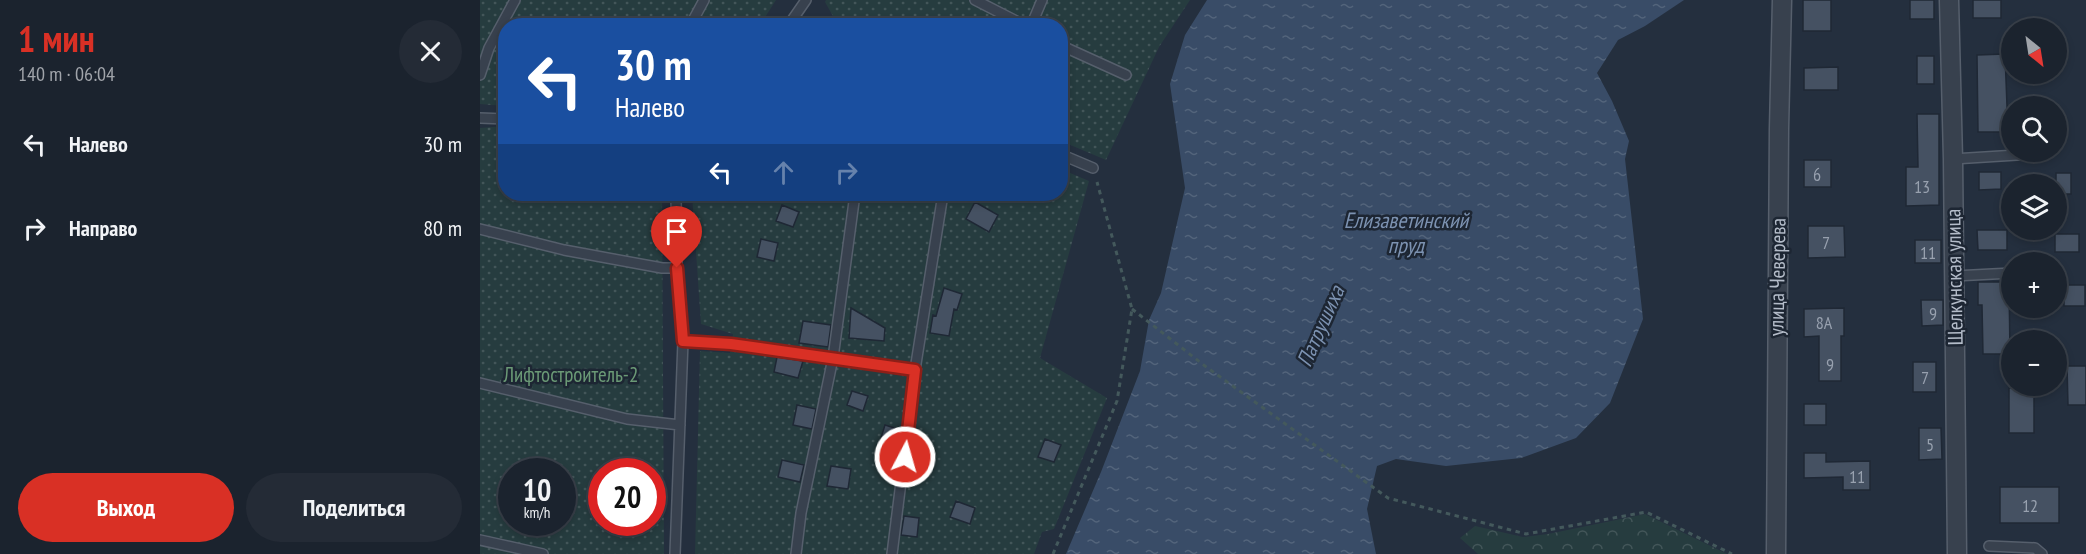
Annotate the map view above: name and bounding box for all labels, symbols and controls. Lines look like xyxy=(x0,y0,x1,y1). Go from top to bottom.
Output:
text: 1 мин xyxy=(18,15,95,62)
north arrow xyxy=(2001,18,2067,84)
map controls xyxy=(2001,18,2067,396)
button: close xyxy=(399,20,462,83)
text: 30 m xyxy=(615,37,692,92)
icon: left xyxy=(516,42,594,120)
text: 140 m · 06:04 xyxy=(18,61,115,87)
text: Налево xyxy=(615,90,685,124)
button: search xyxy=(2001,96,2067,162)
icon: left xyxy=(18,128,51,161)
text: Налево xyxy=(69,130,128,158)
text: 30 m xyxy=(423,130,462,158)
icon: left xyxy=(704,156,737,189)
icon: ahead xyxy=(767,156,800,189)
icon: right xyxy=(830,156,863,189)
house number: 6 xyxy=(1813,163,1821,186)
button: layers xyxy=(2001,174,2067,240)
house number: 13 xyxy=(1914,175,1930,198)
pin xyxy=(651,206,702,268)
water label: Елизаветинский пруд xyxy=(1344,206,1471,259)
street label: Щелкунская улица xyxy=(1939,208,1969,346)
icon: right xyxy=(18,212,51,245)
text: Направо xyxy=(69,214,137,242)
text: 80 m xyxy=(423,214,462,242)
icon: arrive xyxy=(660,215,693,248)
street label: улица Чеверева xyxy=(1762,218,1792,336)
house number: 7 xyxy=(1822,231,1830,254)
house number: 11 xyxy=(1920,241,1936,264)
button: + xyxy=(2001,252,2067,318)
water label: Патрушиха xyxy=(1290,280,1351,371)
house number: 9 xyxy=(1929,302,1937,325)
house number: 8А xyxy=(1816,311,1833,334)
button: − xyxy=(2001,330,2067,396)
house number: 9 xyxy=(1826,353,1834,376)
park label: Лифтостроитель-2 xyxy=(503,361,638,388)
house number: 7 xyxy=(1921,366,1929,389)
position arrow xyxy=(873,425,937,489)
house number: 5 xyxy=(1926,433,1934,456)
speed limit sign: 20 xyxy=(588,458,666,536)
house number: 11 xyxy=(1849,465,1865,488)
text: 10 xyxy=(523,470,551,509)
button: Выход xyxy=(18,473,234,542)
button: Поделиться xyxy=(246,473,462,542)
house number: 12 xyxy=(2022,494,2038,517)
text: km/h xyxy=(524,503,550,522)

